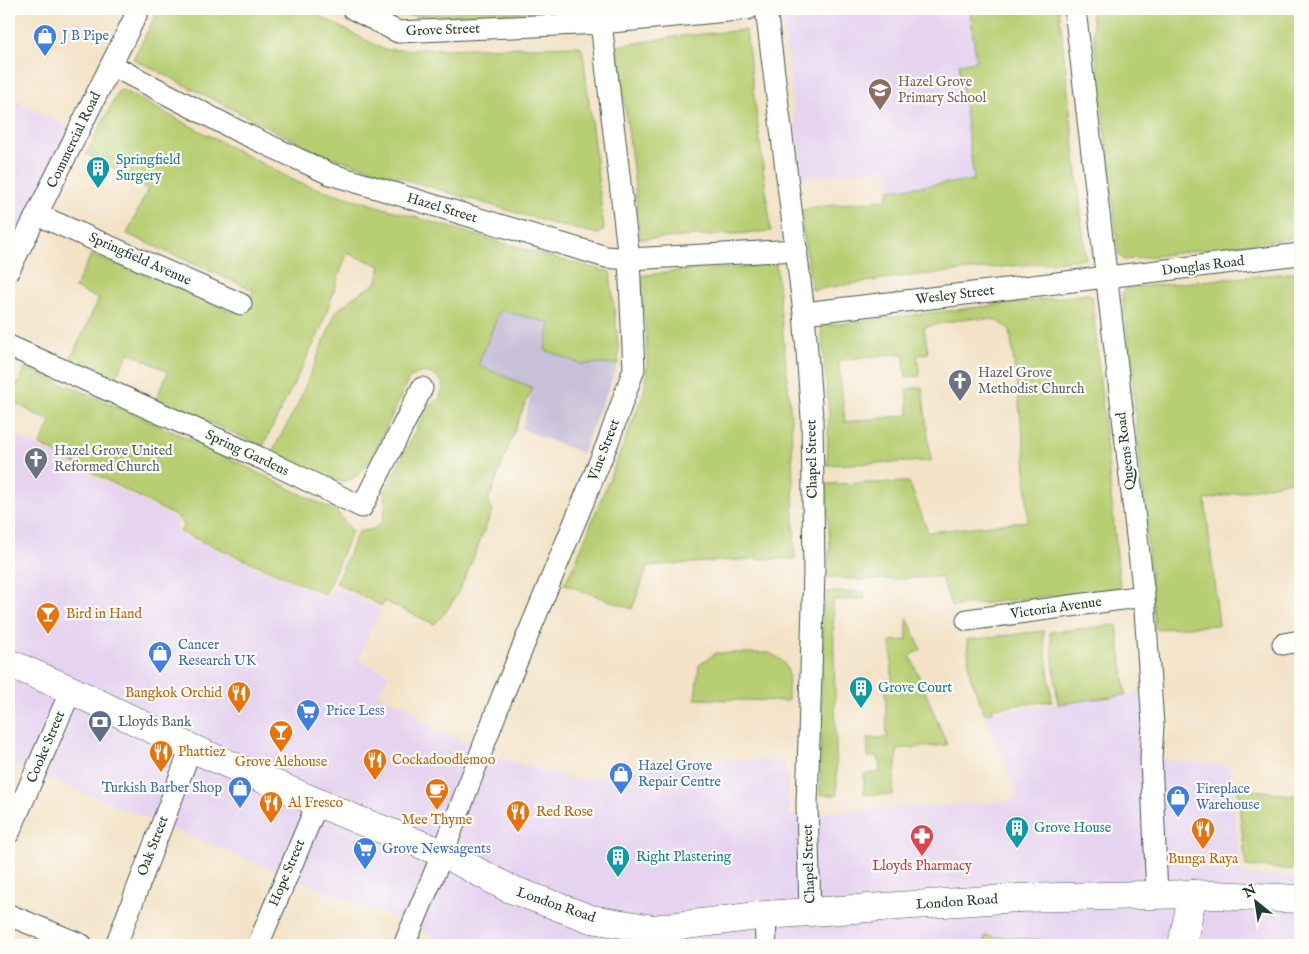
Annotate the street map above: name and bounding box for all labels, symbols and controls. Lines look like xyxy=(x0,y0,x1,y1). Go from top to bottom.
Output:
street label: Grove Street xyxy=(406,20,481,40)
shop icon: J B Pipe xyxy=(32,23,58,57)
place label: J B Pipe xyxy=(60,27,109,45)
place label: Hazel Grove Primary School xyxy=(898,73,987,107)
school or university icon: Hazel Grove Primary School xyxy=(867,77,893,111)
street label: Commercial Road xyxy=(43,88,105,191)
place label: Springfield Surgery xyxy=(116,151,181,185)
building icon: Springfield Surgery xyxy=(85,155,111,189)
street label: Hazel Street xyxy=(405,189,480,227)
street label: Springfield Avenue xyxy=(86,228,195,290)
street label: Douglas Road xyxy=(1161,252,1246,280)
street label: Wesley Street xyxy=(915,281,995,309)
place label: Hazel Grove Methodist Church xyxy=(978,364,1085,398)
church icon: Hazel Grove Methodist Church xyxy=(947,368,973,402)
street label: Queens Road xyxy=(1112,410,1140,491)
street label: Vine Street xyxy=(584,416,624,484)
street label: Chapel Street xyxy=(802,419,822,499)
street label: Spring Gardens xyxy=(202,426,292,480)
place label: Hazel Grove United Reformed Church xyxy=(54,442,173,476)
church icon: Hazel Grove United Reformed Church xyxy=(23,446,49,480)
street label: Victoria Avenue xyxy=(1008,593,1103,623)
bar icon: Bird in Hand xyxy=(35,601,61,635)
place label: Bird in Hand xyxy=(66,605,142,623)
place label: Cancer Research UK xyxy=(178,636,257,670)
shop icon: Cancer Research UK xyxy=(147,640,173,674)
building icon: Grove Court xyxy=(848,675,874,709)
place label: Grove Court xyxy=(878,679,952,697)
restaurant icon: Bangkok Orchid xyxy=(226,680,252,714)
place label: Bangkok Orchid xyxy=(125,684,223,702)
supermarket icon: Price Less xyxy=(295,698,321,732)
place label: Price Less xyxy=(326,702,385,720)
street label: Cooke Street xyxy=(23,708,69,786)
bank icon: Lloyds Bank xyxy=(87,709,113,743)
place label: Lloyds Bank xyxy=(118,713,192,731)
bar icon: Grove Alehouse xyxy=(268,719,294,753)
restaurant icon: Phattiez xyxy=(148,739,174,773)
place label: Phattiez xyxy=(178,743,226,761)
restaurant icon: Cockadoodlemoo xyxy=(362,747,388,781)
place label: Cockadoodlemoo xyxy=(392,751,496,769)
place label: Grove Alehouse xyxy=(235,753,328,771)
place label: Hazel Grove Repair Centre xyxy=(638,757,721,791)
shop icon: Hazel Grove Repair Centre xyxy=(608,761,634,795)
shop icon: Turkish Barber Shop xyxy=(227,775,253,809)
cafe icon: Mee Thyme xyxy=(424,777,450,811)
place label: Turkish Barber Shop xyxy=(102,779,222,797)
place label: Fireplace Warehouse xyxy=(1196,780,1260,814)
shop icon: Fireplace Warehouse xyxy=(1165,784,1191,818)
restaurant icon: Al Fresco xyxy=(258,790,284,824)
place label: Al Fresco xyxy=(287,794,344,812)
restaurant icon: Red Rose xyxy=(505,799,531,833)
place label: Red Rose xyxy=(536,803,594,821)
place label: Mee Thyme xyxy=(402,811,473,829)
street label: Oak Street xyxy=(133,813,173,879)
building icon: Grove House xyxy=(1004,815,1030,849)
restaurant icon: Bunga Raya xyxy=(1190,816,1216,850)
place label: Grove House xyxy=(1034,819,1112,837)
pharmacy icon: Lloyds Pharmacy xyxy=(909,823,935,857)
street label: Chapel Street xyxy=(799,824,819,904)
supermarket icon: Grove Newsagents xyxy=(352,836,378,870)
street label: Hope Street xyxy=(265,837,309,909)
place label: Grove Newsagents xyxy=(382,840,491,858)
building icon: Right Plastering xyxy=(605,844,631,878)
place label: Right Plastering xyxy=(636,848,732,866)
place label: Bunga Raya xyxy=(1168,850,1239,868)
place label: Lloyds Pharmacy xyxy=(872,857,972,875)
north arrow xyxy=(1232,876,1282,926)
text: N xyxy=(1239,881,1260,903)
street label: London Road xyxy=(514,883,598,927)
street label: London Road xyxy=(915,890,999,914)

